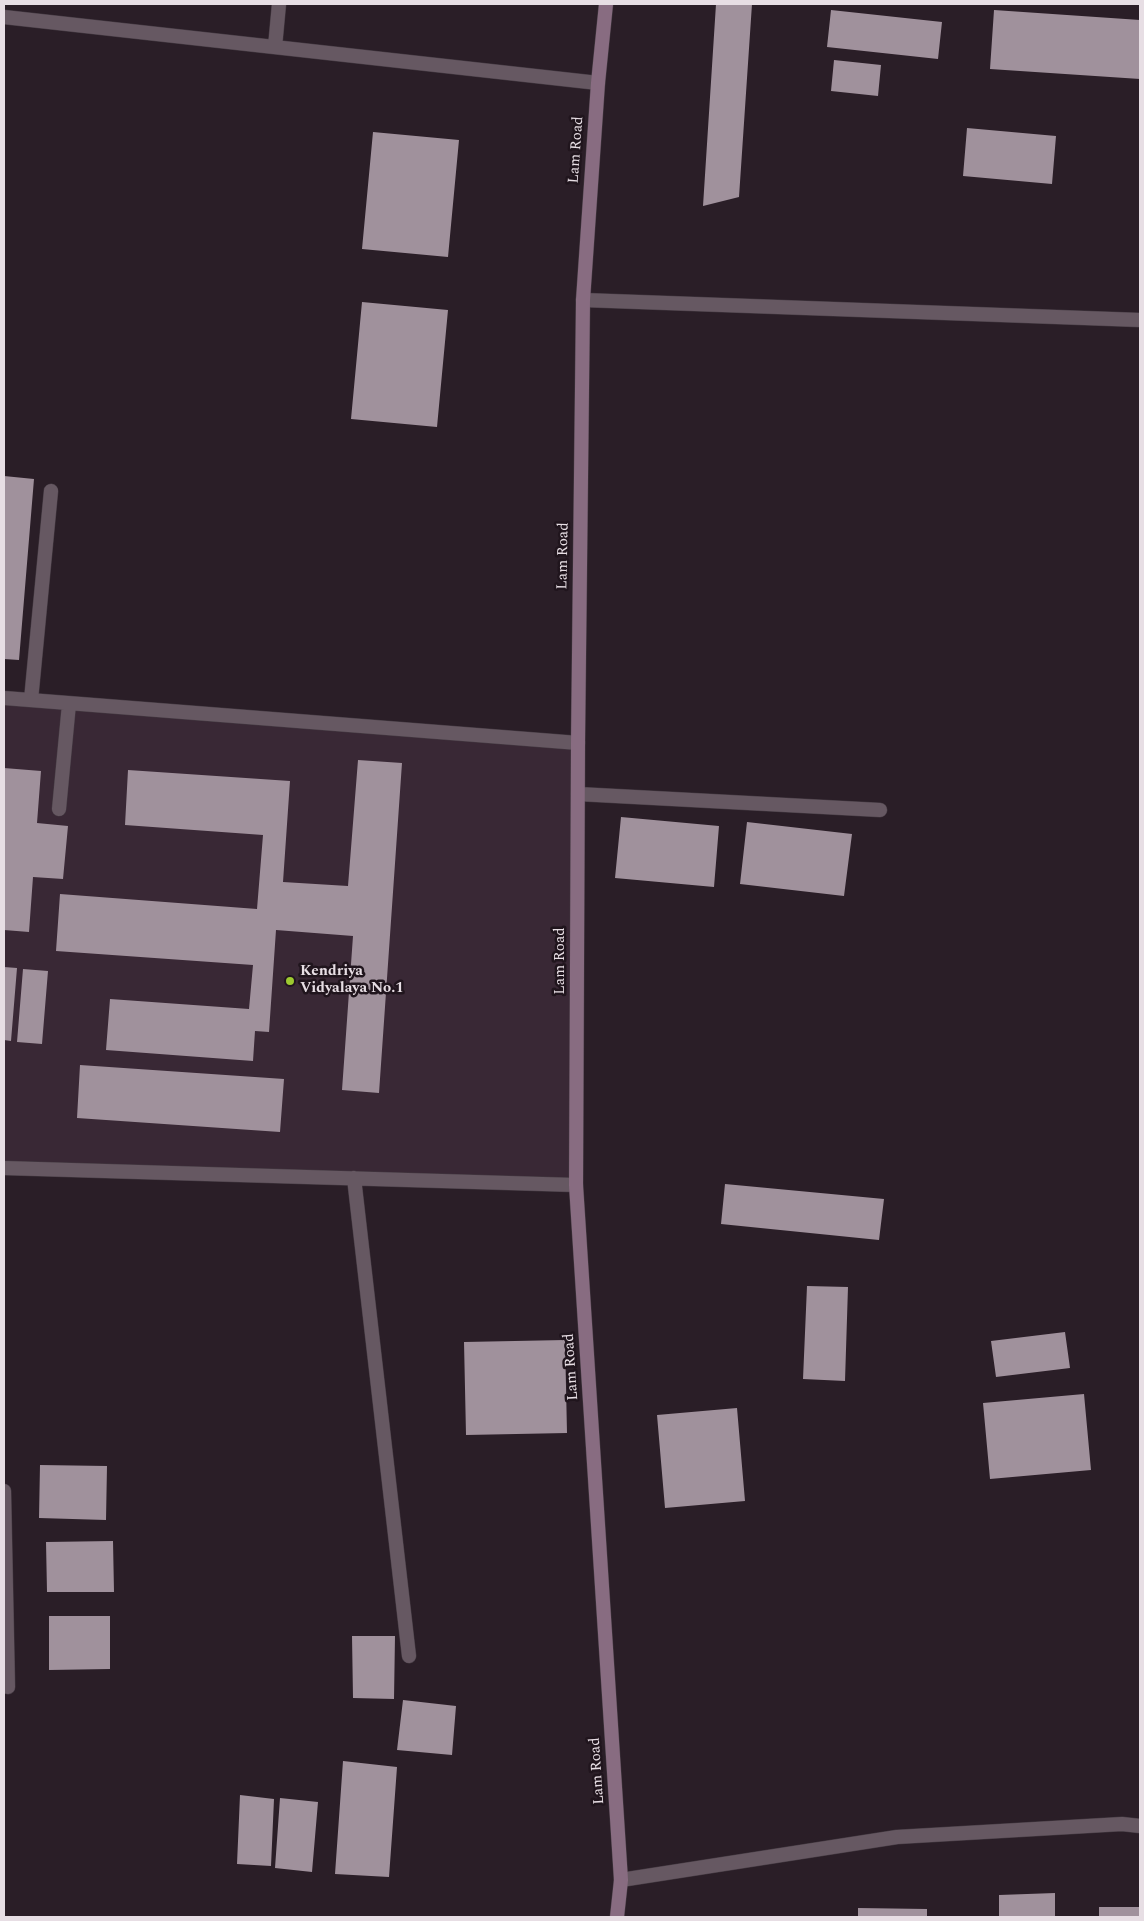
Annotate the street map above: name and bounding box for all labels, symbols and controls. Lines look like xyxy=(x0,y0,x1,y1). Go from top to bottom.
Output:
street label: Lam Road xyxy=(566,116,588,184)
street label: Lam Road xyxy=(554,522,574,590)
street label: Lam Road xyxy=(552,927,570,995)
place label: Kendriya Vidyalaya No.1 xyxy=(300,963,404,998)
marker: Kendriya Vidyalaya No.1 xyxy=(284,975,296,987)
street label: Lam Road xyxy=(561,1333,583,1401)
street label: Lam Road xyxy=(587,1737,609,1805)

